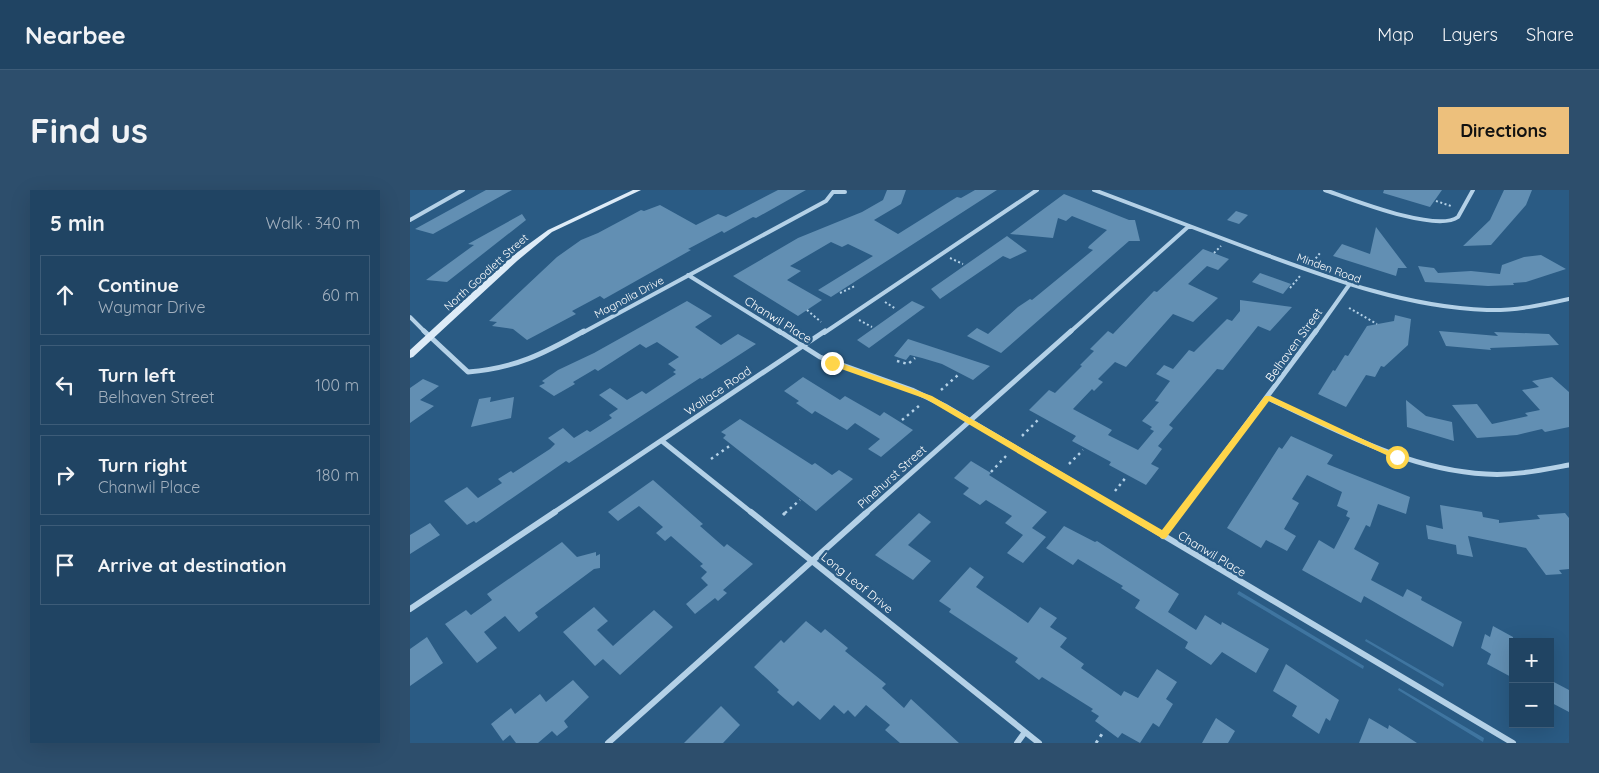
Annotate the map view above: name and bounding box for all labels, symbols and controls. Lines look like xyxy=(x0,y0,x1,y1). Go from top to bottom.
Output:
text: Nearbee xyxy=(25,20,126,50)
text: Map xyxy=(1377,23,1414,46)
text: Layers xyxy=(1442,23,1498,46)
text: Share xyxy=(1526,23,1574,46)
button: Directions xyxy=(1438,107,1569,154)
text: Find us xyxy=(30,108,148,152)
text: 5 min xyxy=(50,210,105,236)
text: Walk · 340 m xyxy=(266,213,360,233)
street label: North Goodlett Street xyxy=(441,230,531,314)
street label: Minden Road xyxy=(1295,250,1363,286)
text: Continue xyxy=(98,273,179,297)
street label: Magnolia Drive xyxy=(592,273,666,321)
icon: ahead xyxy=(51,281,79,309)
text: 60 m xyxy=(322,285,359,305)
street label: Chanwil Place xyxy=(742,293,815,346)
text: Waymar Drive xyxy=(98,297,205,317)
street label: Belhaven Street xyxy=(1262,305,1325,384)
route end xyxy=(821,352,844,375)
text: Turn left xyxy=(98,363,176,387)
street label: Wallace Road xyxy=(681,363,754,418)
icon: left xyxy=(51,371,79,399)
text: 100 m xyxy=(315,375,359,395)
text: Belhaven Street xyxy=(98,387,214,407)
street label: Pinehurst Street xyxy=(854,442,929,511)
route start xyxy=(1386,446,1409,469)
text: Turn right xyxy=(98,453,187,477)
icon: right xyxy=(51,461,79,489)
text: 180 m xyxy=(316,465,359,485)
text: Chanwil Place xyxy=(98,477,200,497)
street label: Chanwil Place xyxy=(1176,527,1249,580)
street label: Long Leaf Drive xyxy=(818,549,897,616)
icon: arrive xyxy=(51,551,79,579)
text: Arrive at destination xyxy=(98,553,287,577)
map controls xyxy=(1509,638,1554,728)
button: + xyxy=(1509,638,1554,683)
button: − xyxy=(1509,683,1554,728)

